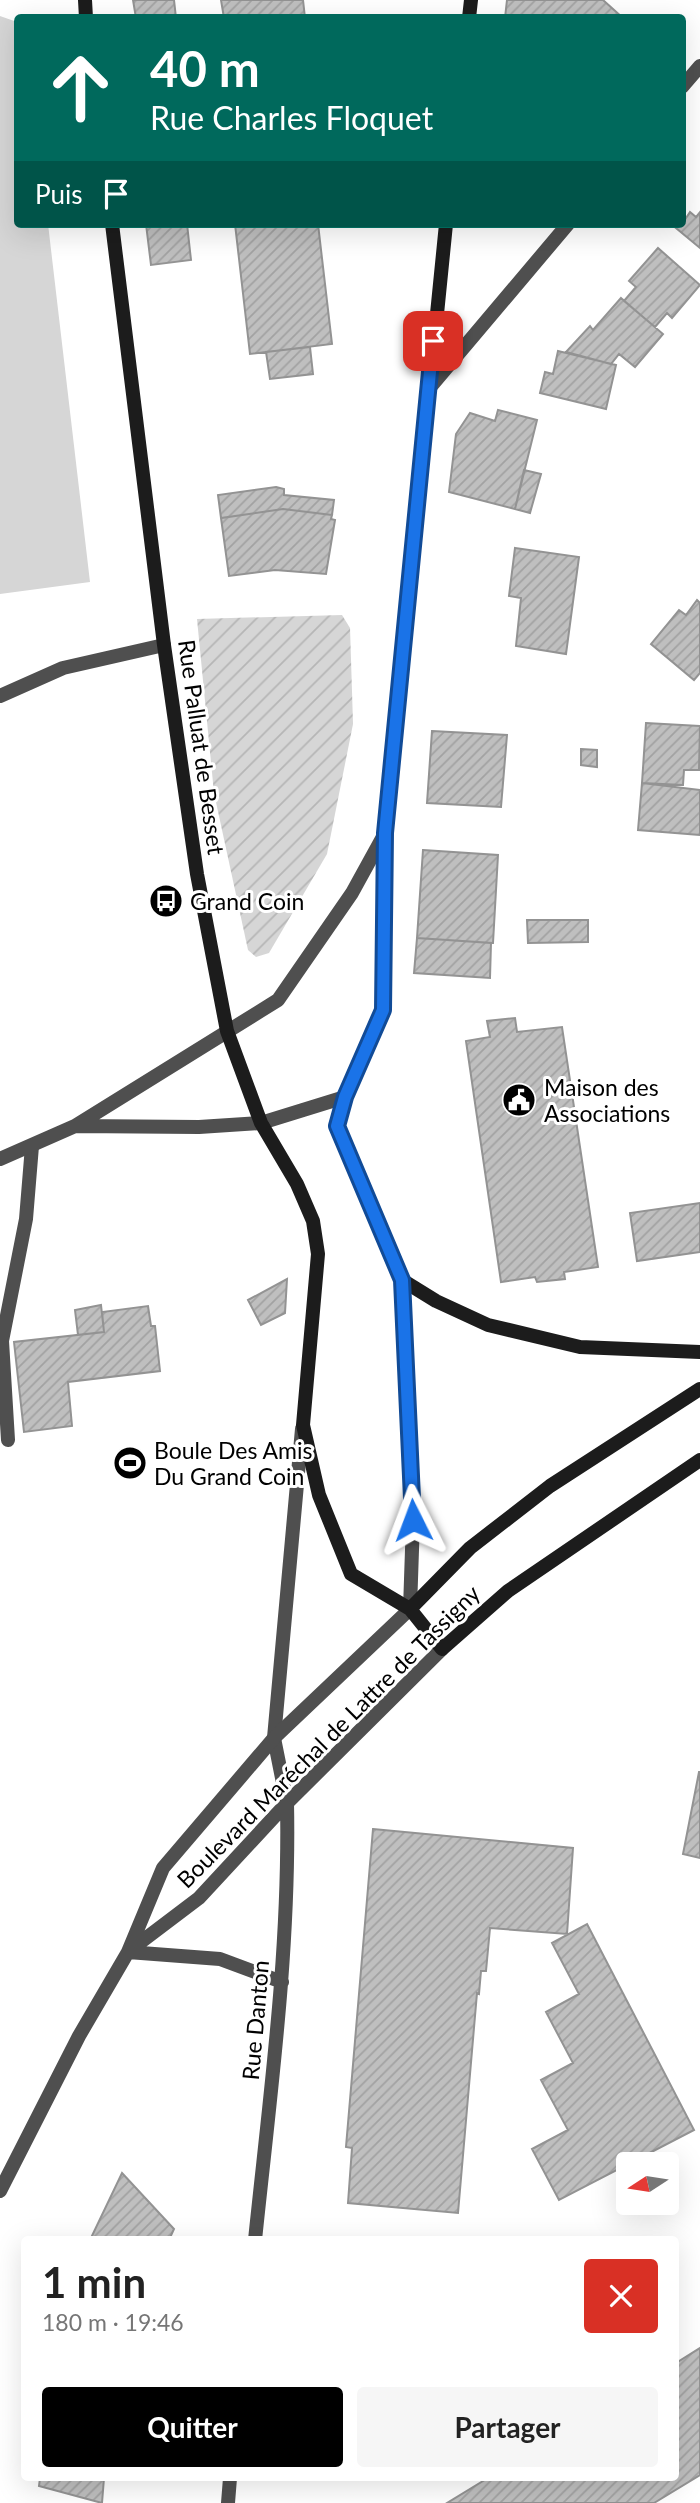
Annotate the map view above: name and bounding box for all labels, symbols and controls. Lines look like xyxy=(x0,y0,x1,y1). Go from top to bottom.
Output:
text: 40 m xyxy=(150,39,260,97)
icon: ahead xyxy=(35,42,126,133)
text: Rue Charles Floquet xyxy=(150,98,433,137)
icon: arrive xyxy=(97,175,135,213)
text: Puis xyxy=(35,178,83,210)
pin xyxy=(403,311,463,371)
icon: arrive xyxy=(414,322,452,360)
street label: Rue Palluat de Besset xyxy=(173,638,231,857)
bus stop icon: Grand Coin xyxy=(147,882,185,920)
place label: Grand Coin xyxy=(190,887,304,915)
place label: Maison des Associations xyxy=(544,1073,670,1127)
public building icon: Maison des Associations xyxy=(500,1081,538,1119)
place label: Boule Des Amis Du Grand Coin xyxy=(154,1436,313,1490)
sports icon: Boule Des Amis Du Grand Coin xyxy=(111,1444,149,1482)
position arrow xyxy=(376,1483,450,1557)
street label: Boulevard Maréchal de Lattre de Tassigny xyxy=(171,1579,485,1893)
street label: Rue Danton xyxy=(236,1959,274,2081)
north arrow xyxy=(616,2152,679,2216)
map controls xyxy=(616,2152,679,2215)
text: 1 min xyxy=(42,2257,146,2307)
button: close xyxy=(584,2259,658,2333)
text: 180 m · 19:46 xyxy=(42,2308,184,2336)
button: Quitter xyxy=(42,2387,343,2467)
button: Partager xyxy=(357,2387,658,2467)

